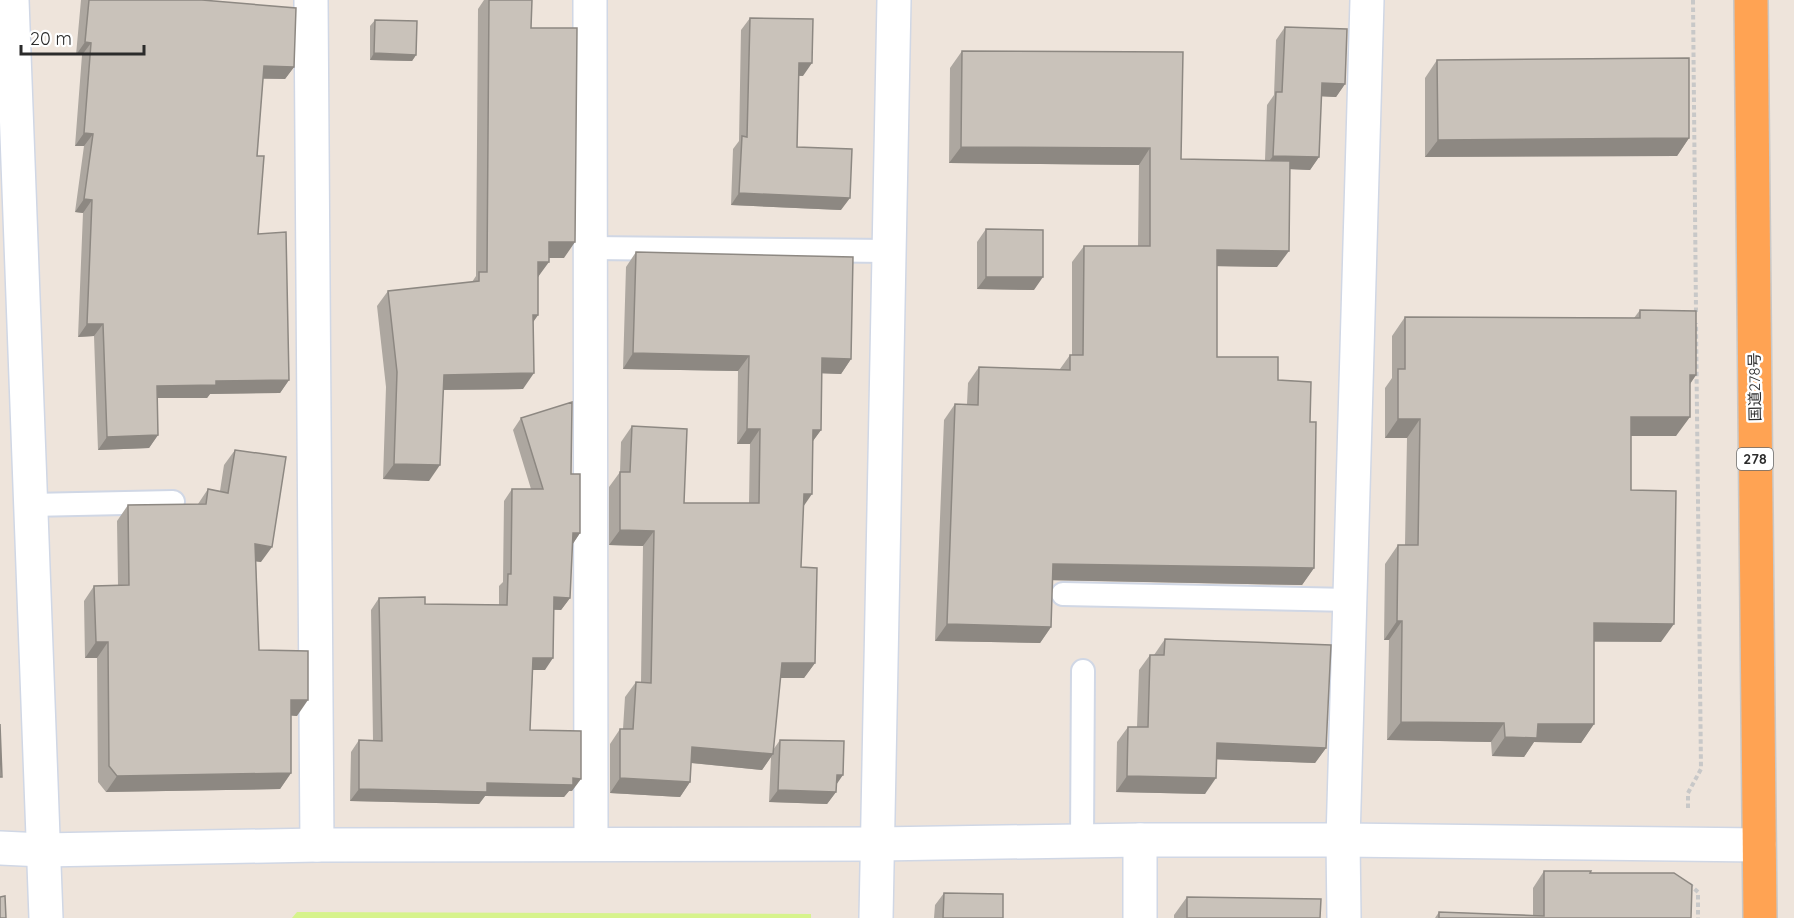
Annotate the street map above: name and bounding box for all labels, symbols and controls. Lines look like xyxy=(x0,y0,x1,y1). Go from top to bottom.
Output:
scale bar xyxy=(21,18,144,56)
text: 20 m xyxy=(30,27,72,50)
street label: 国道278号 xyxy=(1744,352,1765,422)
road number: 278 xyxy=(1737,448,1773,470)

